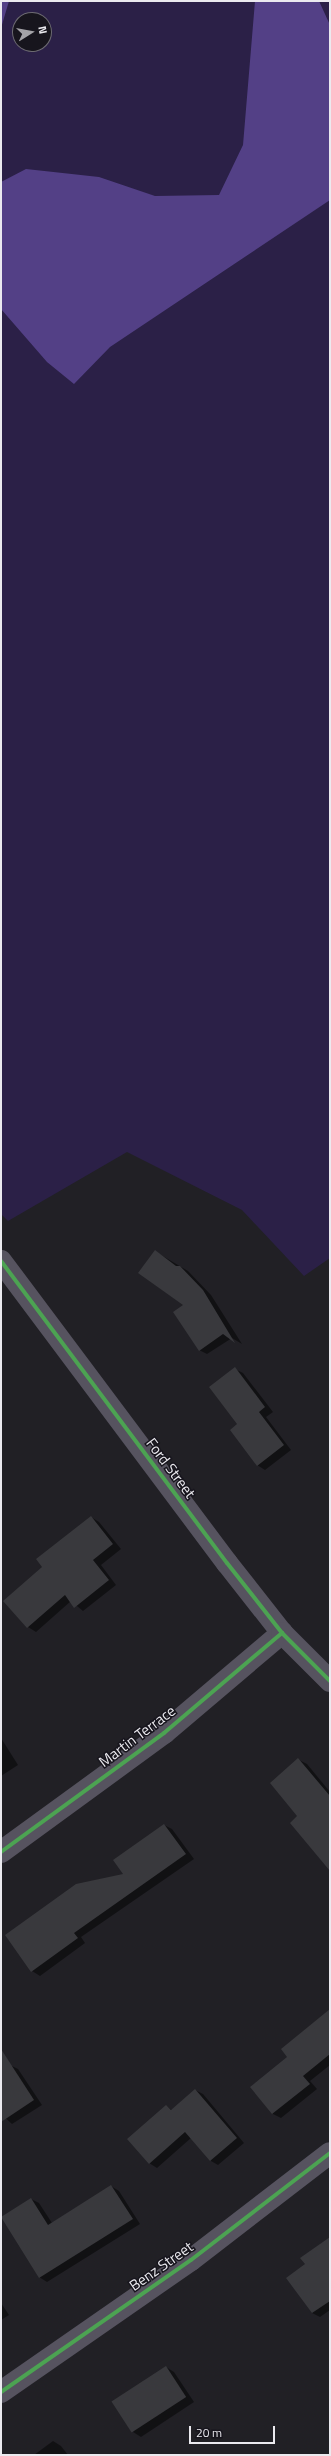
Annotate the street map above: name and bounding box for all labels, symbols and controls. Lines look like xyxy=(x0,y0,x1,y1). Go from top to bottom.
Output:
north arrow xyxy=(12,12,52,52)
text: N xyxy=(34,25,51,35)
street label: Ford Street xyxy=(143,1434,199,1502)
street label: Martin Terrace xyxy=(95,1701,179,1771)
street label: Benz Street xyxy=(126,2238,196,2294)
scale bar xyxy=(191,2418,277,2444)
text: 20 m xyxy=(196,2423,222,2442)

